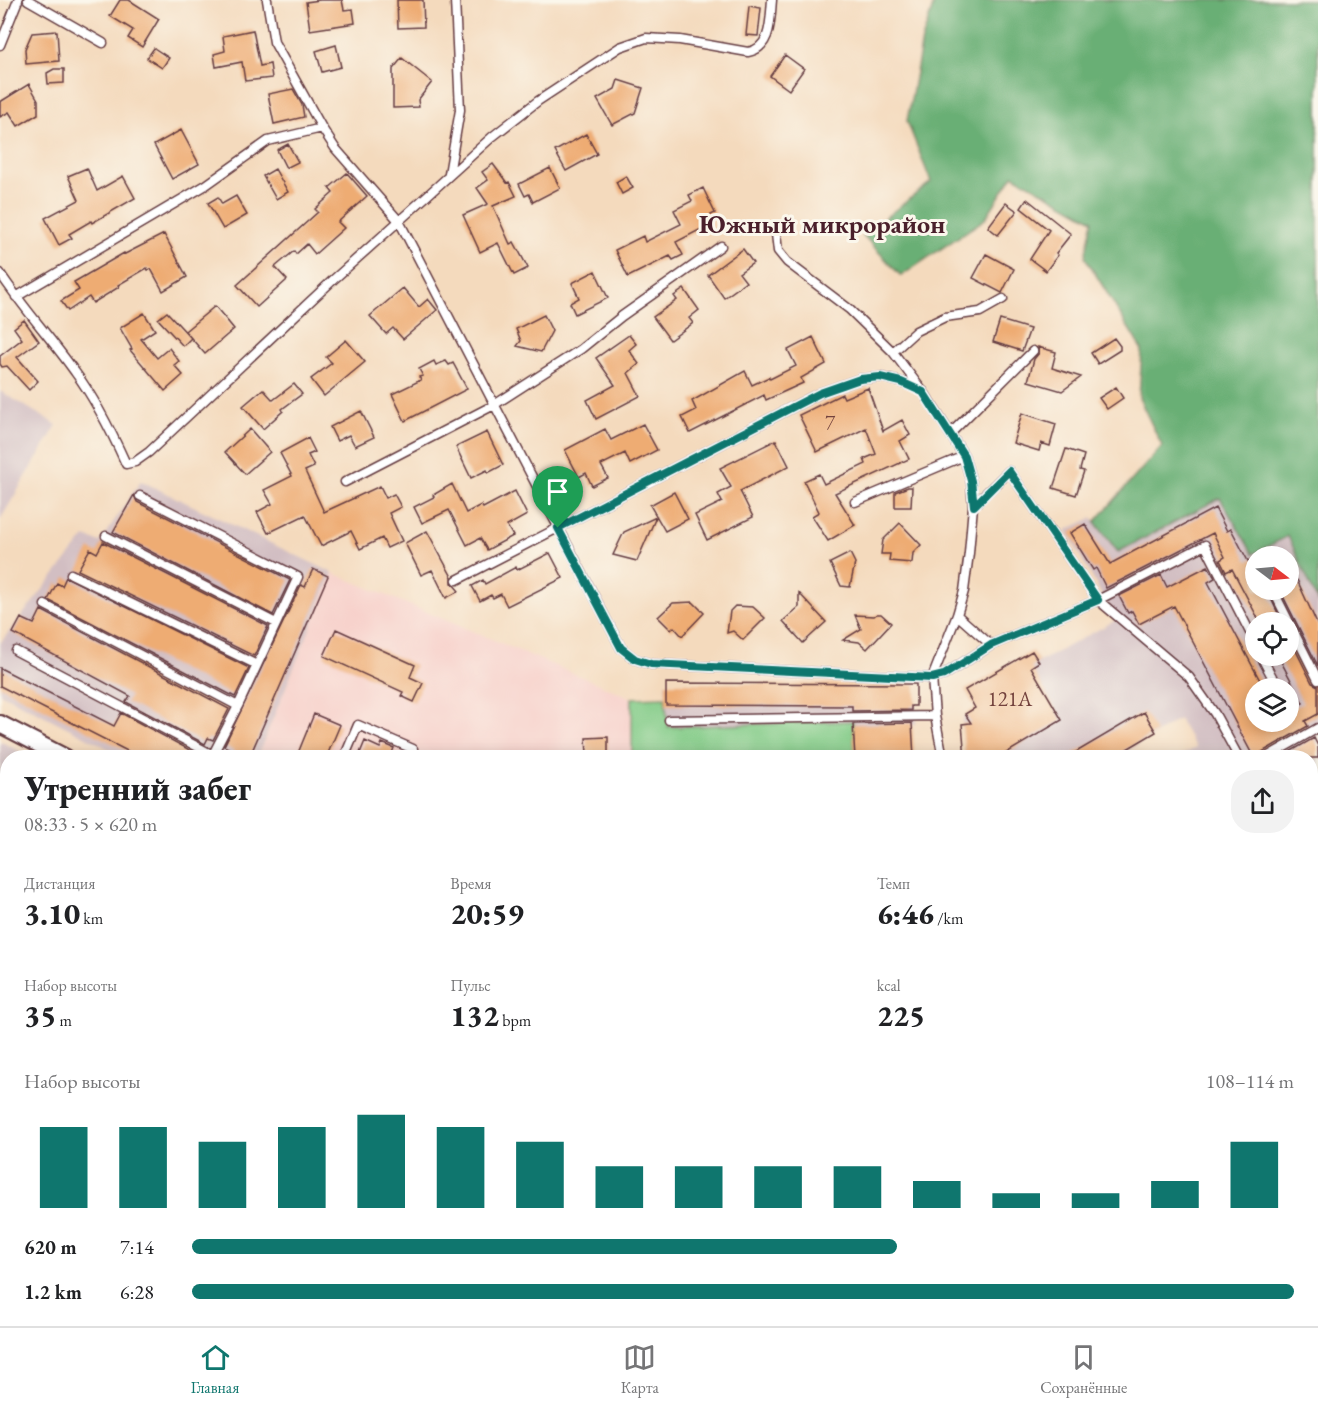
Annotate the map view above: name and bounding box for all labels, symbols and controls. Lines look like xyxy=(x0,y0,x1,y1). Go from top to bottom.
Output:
district label: Южный микрорайон xyxy=(699,207,945,241)
house number: 7 xyxy=(825,409,836,436)
pin xyxy=(532,466,583,528)
icon: arrive xyxy=(541,475,574,508)
north arrow xyxy=(1245,546,1299,600)
map controls xyxy=(1245,546,1299,732)
button: locate xyxy=(1245,612,1299,666)
button: layers xyxy=(1245,678,1299,732)
house number: 121А xyxy=(988,685,1033,712)
text: Утренний забег xyxy=(24,767,251,810)
button: share xyxy=(1231,770,1294,833)
text: 08:33 · 5 × 620 m xyxy=(24,811,157,837)
text: Дистанция xyxy=(24,873,95,894)
text: Время xyxy=(450,873,491,894)
text: Темп xyxy=(877,873,910,894)
text: 3.10 xyxy=(24,894,80,933)
text: 20:59 xyxy=(450,894,524,933)
text: 6:46 xyxy=(877,894,934,933)
text: km xyxy=(80,908,103,929)
text: /km xyxy=(934,908,963,929)
text: Набор высоты xyxy=(24,975,117,996)
text: Пульс xyxy=(450,975,491,996)
text: kcal xyxy=(877,975,901,996)
text: 35 xyxy=(24,996,56,1035)
text: 132 xyxy=(450,996,499,1035)
text: 225 xyxy=(877,996,925,1035)
text: m xyxy=(56,1010,72,1031)
text: bpm xyxy=(499,1010,531,1031)
text: Набор высоты xyxy=(24,1068,140,1094)
text: 108–114 m xyxy=(1206,1068,1294,1094)
text: 620 m xyxy=(24,1234,77,1260)
text: 7:14 xyxy=(120,1234,154,1260)
text: 1.2 km xyxy=(24,1279,82,1305)
text: 6:28 xyxy=(120,1279,154,1305)
tab: Главная xyxy=(191,1341,239,1398)
tab: Карта xyxy=(621,1341,659,1398)
tab: Сохранённые xyxy=(1040,1341,1127,1398)

